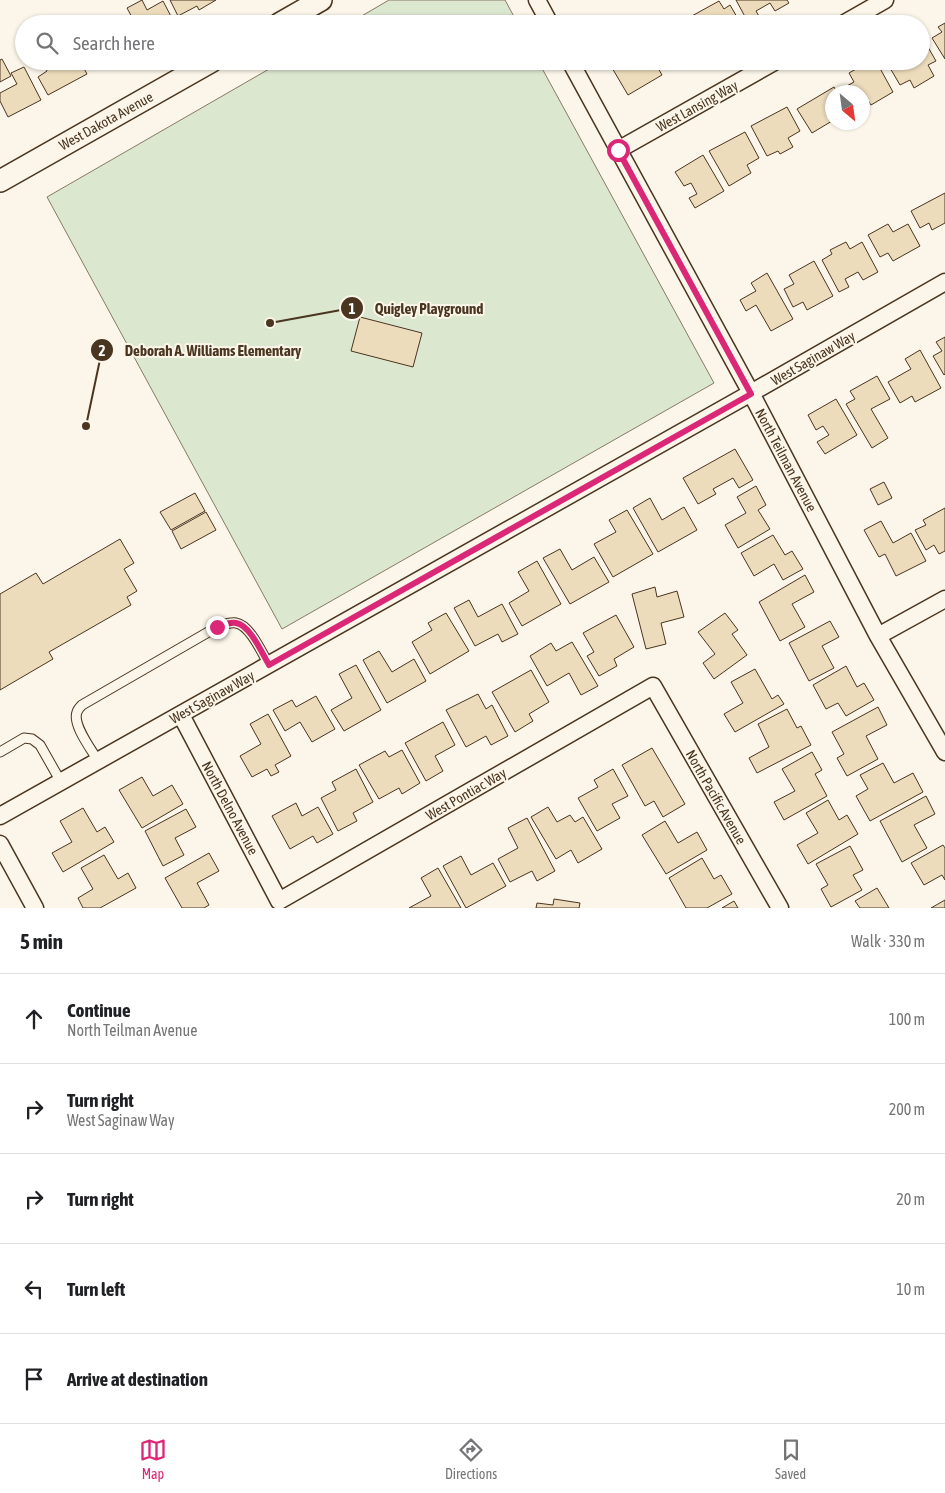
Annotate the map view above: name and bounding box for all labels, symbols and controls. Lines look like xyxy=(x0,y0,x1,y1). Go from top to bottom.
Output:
search box xyxy=(15,15,930,70)
icon: search xyxy=(33,29,61,57)
text: Search here xyxy=(73,32,155,54)
street label: West Lansing Way xyxy=(654,77,741,135)
north arrow xyxy=(825,85,870,130)
street label: West Dakota Avenue xyxy=(56,89,156,153)
route start xyxy=(607,139,630,162)
callout: Quigley Playground xyxy=(339,293,493,323)
text: 1 xyxy=(348,300,356,317)
text: Quigley Playground xyxy=(375,300,483,317)
street label: West Saginaw Way xyxy=(768,327,858,388)
callout: Deborah A. Williams Elementary xyxy=(89,335,311,365)
text: 2 xyxy=(98,342,106,359)
text: Deborah A. Williams Elementary xyxy=(125,342,302,359)
street label: North Teilman Avenue xyxy=(752,406,820,514)
route end xyxy=(206,616,229,639)
street label: West Saginaw Way xyxy=(167,667,257,727)
street label: North Pacific Avenue xyxy=(683,747,749,847)
street label: North Delno Avenue xyxy=(199,759,261,857)
street label: West Pontiac Way xyxy=(423,764,509,823)
text: 5 min xyxy=(20,929,63,953)
text: Walk · 330 m xyxy=(851,932,925,950)
text: Continue xyxy=(67,999,131,1021)
icon: ahead xyxy=(20,1005,48,1033)
text: 100 m xyxy=(889,1010,925,1028)
text: North Teilman Avenue xyxy=(67,1021,198,1039)
text: Turn right xyxy=(67,1089,134,1111)
icon: right xyxy=(20,1095,48,1123)
text: 200 m xyxy=(889,1100,925,1118)
text: West Saginaw Way xyxy=(67,1111,175,1129)
icon: right xyxy=(20,1185,48,1213)
text: Turn right xyxy=(67,1188,134,1210)
text: 20 m xyxy=(896,1190,925,1208)
icon: left xyxy=(20,1275,48,1303)
text: Turn left xyxy=(67,1278,125,1300)
text: 10 m xyxy=(896,1280,925,1298)
icon: arrive xyxy=(20,1365,48,1393)
text: Arrive at destination xyxy=(67,1368,208,1390)
tab: Map xyxy=(139,1436,167,1482)
tab: Directions xyxy=(445,1436,497,1482)
tab: Saved xyxy=(775,1436,806,1482)

